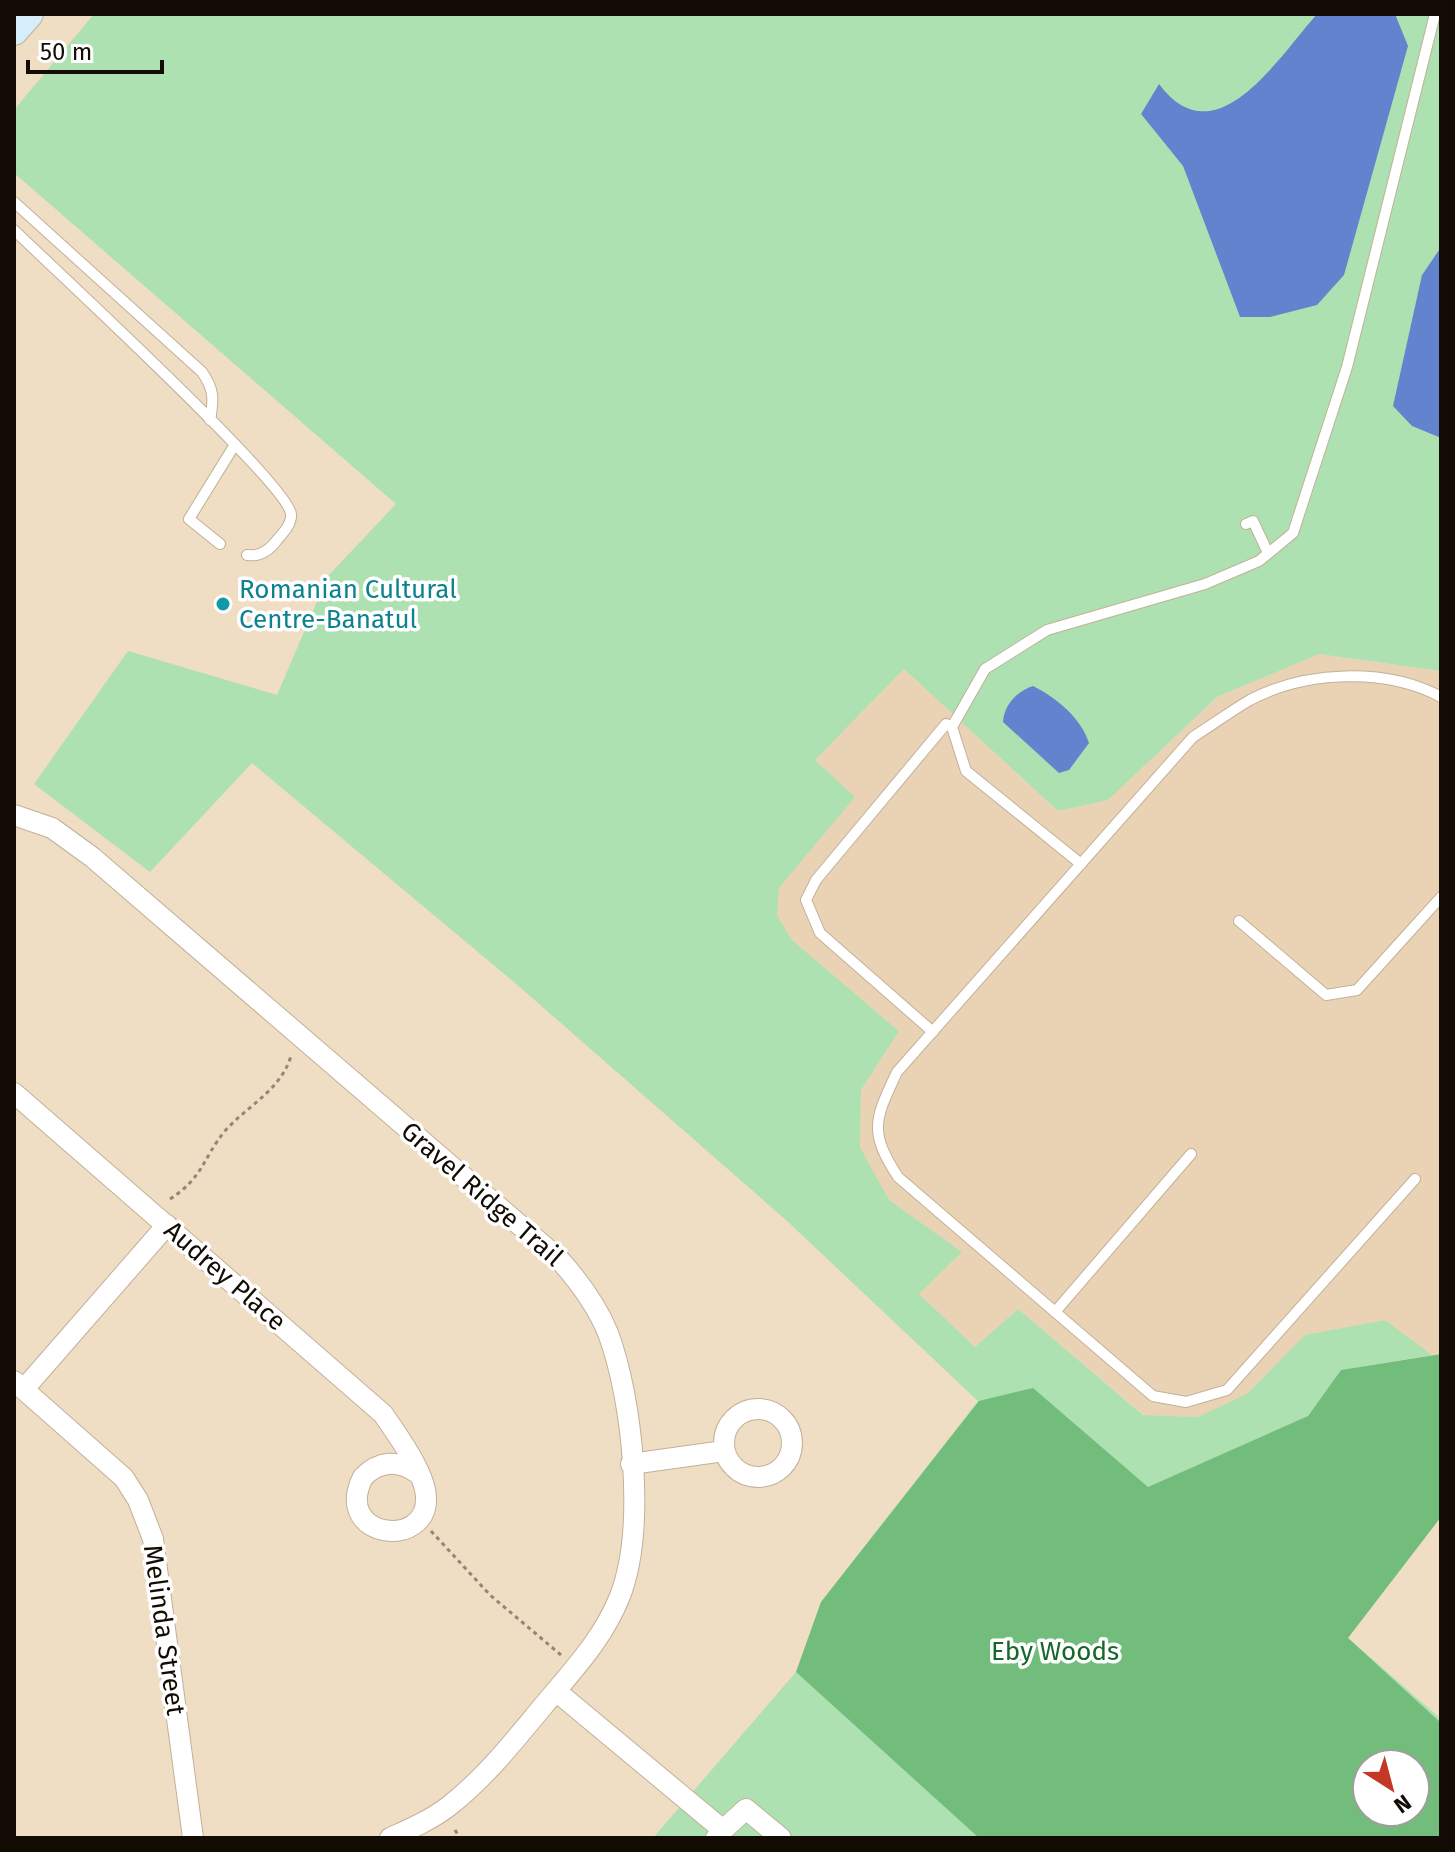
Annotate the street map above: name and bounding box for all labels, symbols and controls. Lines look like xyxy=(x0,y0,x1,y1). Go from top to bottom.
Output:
scale bar xyxy=(28,24,162,74)
text: 50 m xyxy=(40,38,92,66)
place label: Romanian Cultural Centre-Banatul xyxy=(239,574,457,635)
marker: Romanian Cultural Centre-Banatul xyxy=(214,595,232,613)
street label: Gravel Ridge Trail xyxy=(395,1115,570,1273)
street label: Audrey Place xyxy=(158,1215,292,1337)
street label: Melinda Street xyxy=(137,1543,191,1718)
park label: Eby Woods xyxy=(991,1636,1119,1667)
north arrow xyxy=(1351,1748,1431,1828)
text: N xyxy=(1389,1789,1416,1819)

